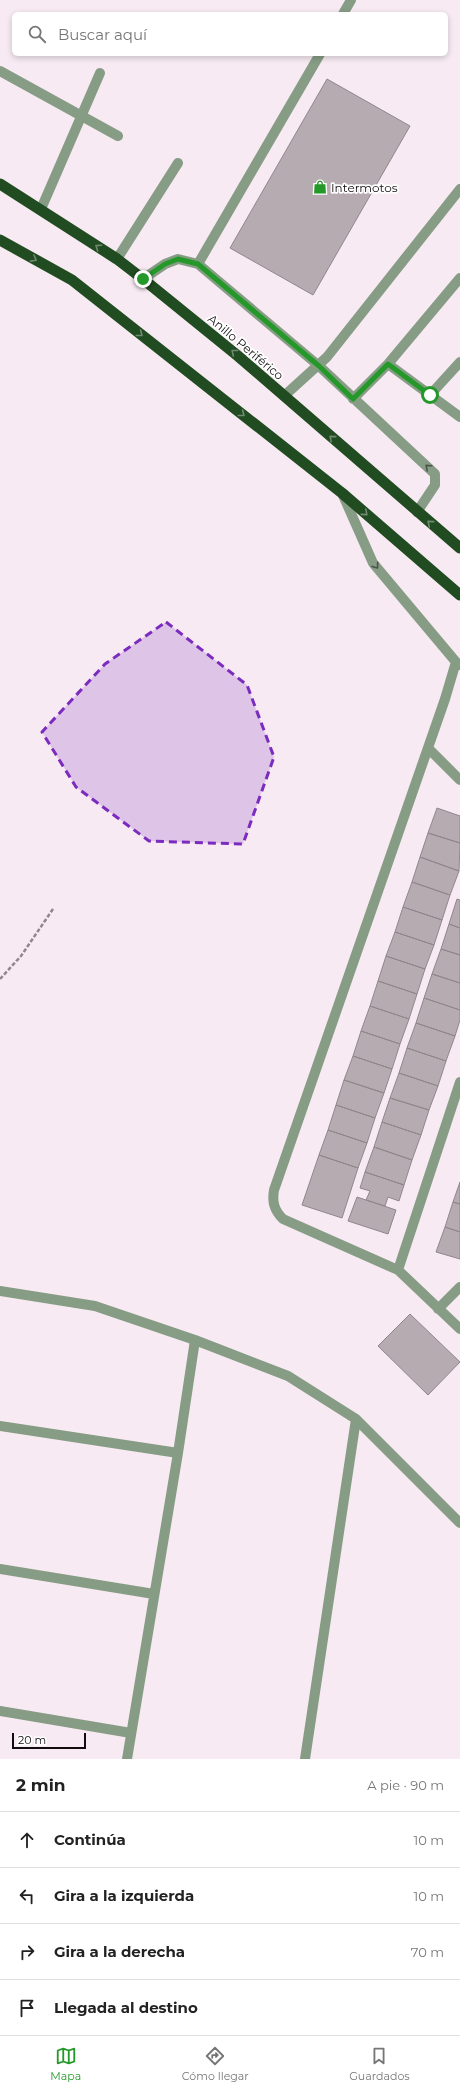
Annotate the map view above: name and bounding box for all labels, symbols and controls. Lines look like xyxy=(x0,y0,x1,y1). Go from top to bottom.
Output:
search box xyxy=(12,12,448,56)
icon: search xyxy=(26,23,48,45)
text: Buscar aquí xyxy=(58,25,147,44)
shop icon: Intermotos xyxy=(312,179,328,195)
place label: Intermotos xyxy=(331,180,398,195)
one-way arrow xyxy=(96,245,103,252)
one-way arrow xyxy=(30,254,37,261)
route end xyxy=(134,270,152,288)
street label: Anillo Periférico xyxy=(205,311,287,383)
one-way arrow xyxy=(135,329,142,336)
one-way arrow xyxy=(231,350,239,357)
route start xyxy=(421,386,439,404)
one-way arrow xyxy=(237,410,244,417)
one-way arrow xyxy=(329,436,336,443)
one-way arrow xyxy=(425,465,433,472)
one-way arrow xyxy=(360,508,368,516)
one-way arrow xyxy=(428,520,435,527)
one-way arrow xyxy=(371,562,378,569)
scale bar xyxy=(12,1731,86,1750)
text: 20 m xyxy=(18,1733,46,1747)
text: 2 min xyxy=(16,1775,66,1795)
text: A pie · 90 m xyxy=(367,1777,444,1793)
icon: ahead xyxy=(16,1829,38,1851)
text: Continúa xyxy=(54,1830,126,1849)
text: 10 m xyxy=(414,1832,444,1848)
icon: left xyxy=(16,1885,38,1907)
text: Gira a la izquierda xyxy=(54,1886,194,1905)
text: 10 m xyxy=(414,1888,444,1904)
icon: right xyxy=(16,1941,38,1963)
text: Gira a la derecha xyxy=(54,1942,185,1961)
text: 70 m xyxy=(411,1944,444,1960)
icon: arrive xyxy=(16,1997,38,2019)
text: Llegada al destino xyxy=(54,1998,198,2017)
tab: Mapa xyxy=(50,2045,81,2083)
tab: Cómo llegar xyxy=(182,2045,249,2083)
tab: Guardados xyxy=(349,2045,410,2083)

